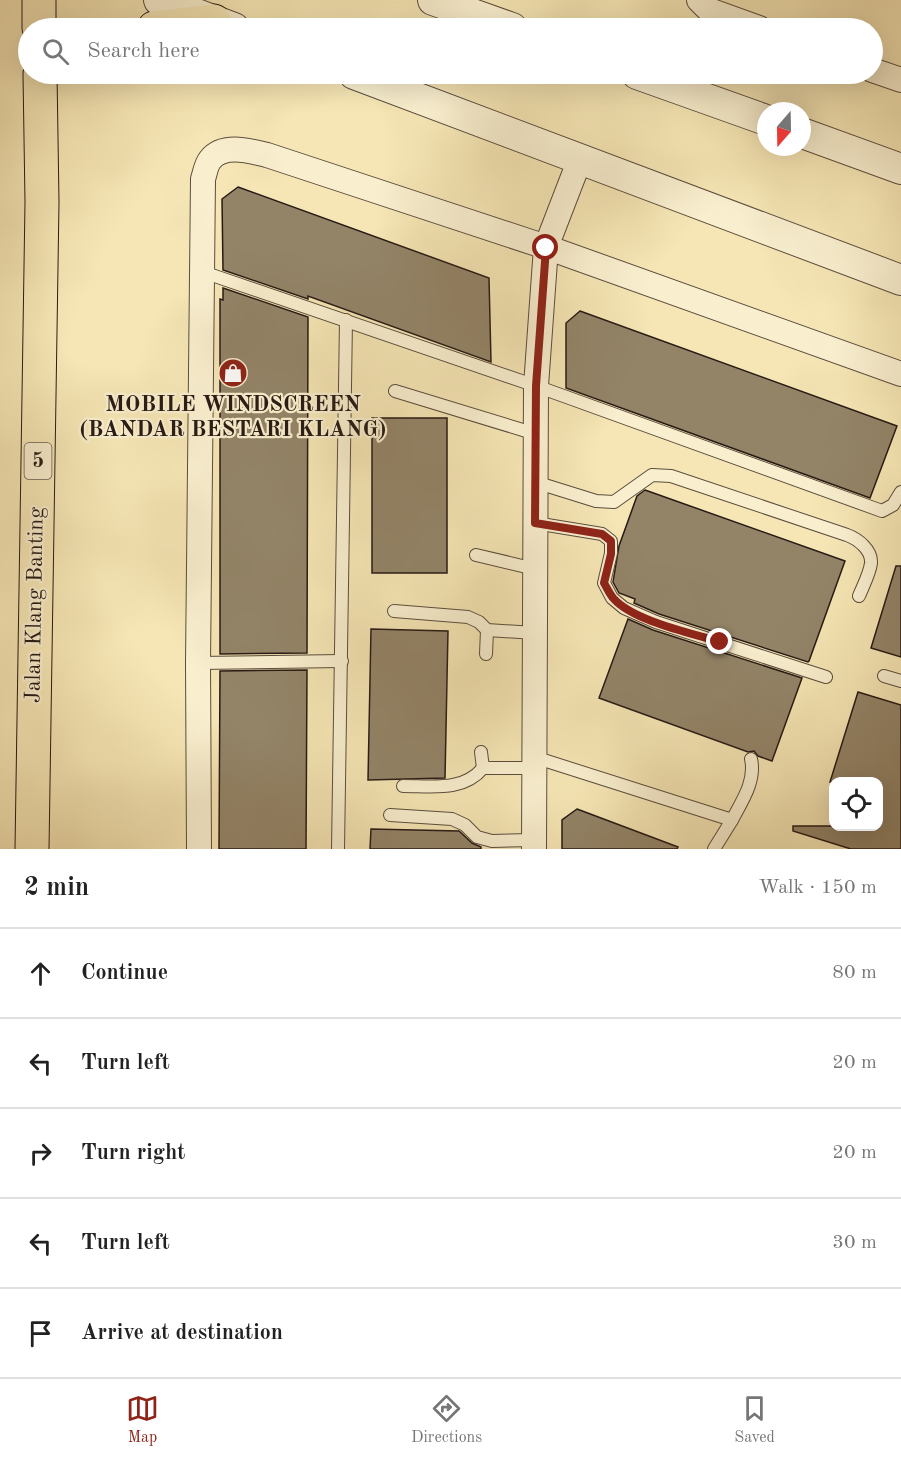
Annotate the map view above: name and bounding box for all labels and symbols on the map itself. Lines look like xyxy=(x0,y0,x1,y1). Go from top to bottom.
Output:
north arrow xyxy=(757,102,811,156)
route start xyxy=(532,234,558,260)
shop icon: MOBILE WINDSCREEN (BANDAR BESTARI KLANG) xyxy=(217,357,249,389)
place label: MOBILE WINDSCREEN (BANDAR BESTARI KLANG) xyxy=(80,394,386,441)
road number: 5 xyxy=(24,443,51,479)
street label: Jalan Klang Banting xyxy=(22,507,48,703)
route end xyxy=(706,628,732,654)

